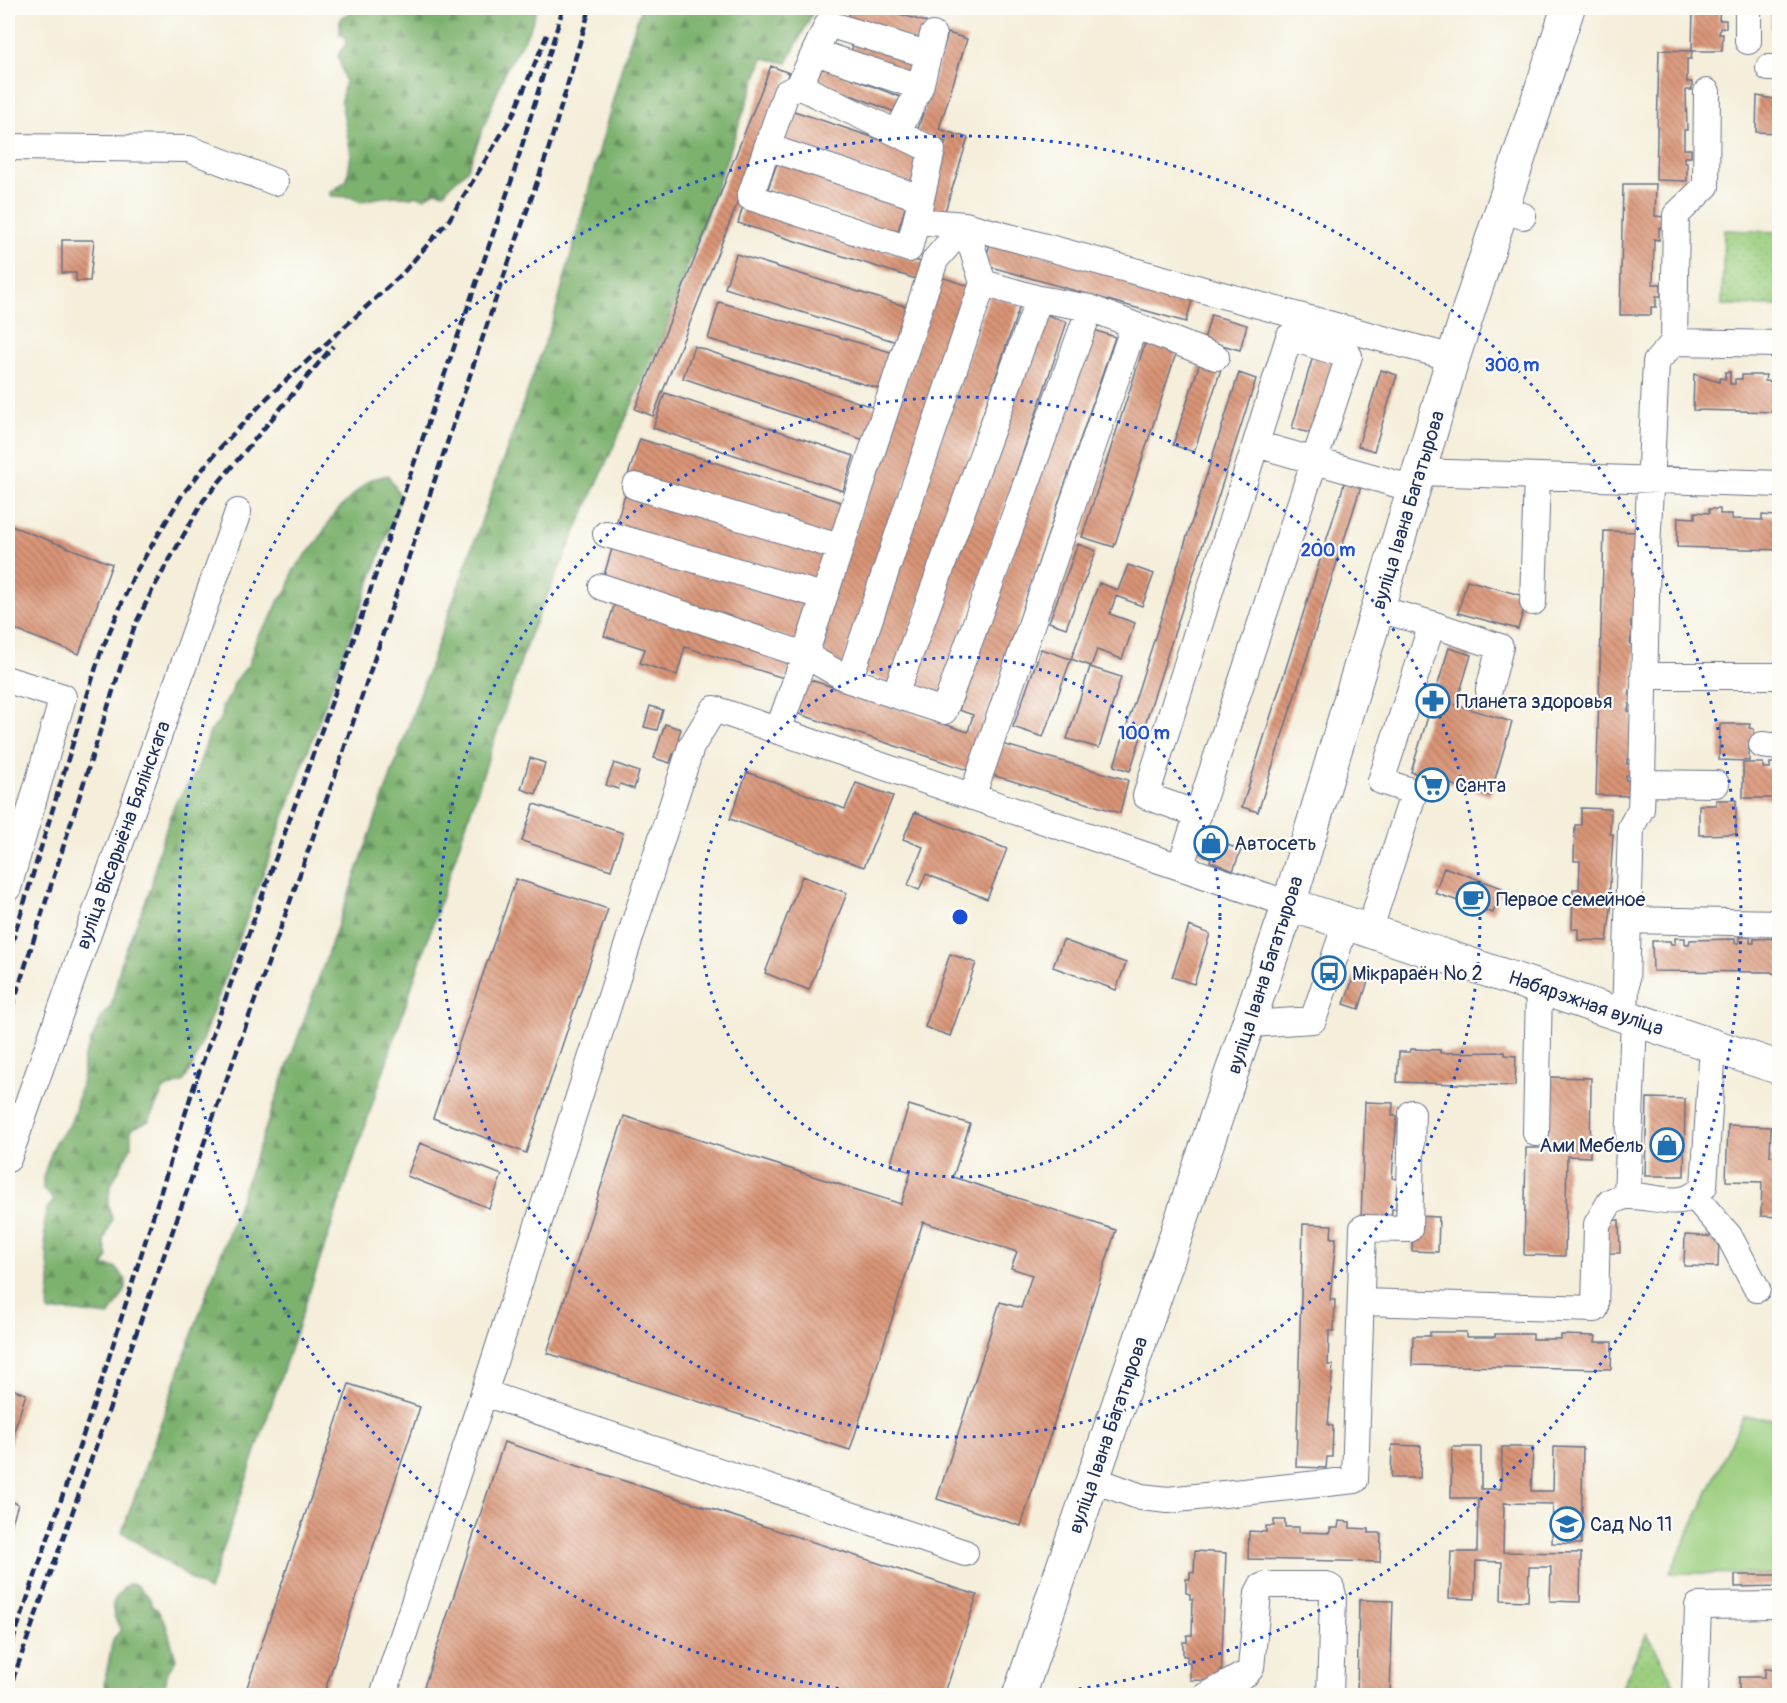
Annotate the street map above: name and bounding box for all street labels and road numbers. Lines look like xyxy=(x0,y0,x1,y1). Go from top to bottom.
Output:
street label: вуліца Івана Багатырова xyxy=(1366,408,1450,612)
street label: вуліца Вісарыёна Бялінскага xyxy=(70,717,176,953)
street label: вуліца Івана Багатырова xyxy=(1221,873,1309,1077)
street label: Набярэжная вуліца xyxy=(1505,965,1667,1041)
street label: вуліца Івана Багатырова xyxy=(1063,1333,1153,1537)

